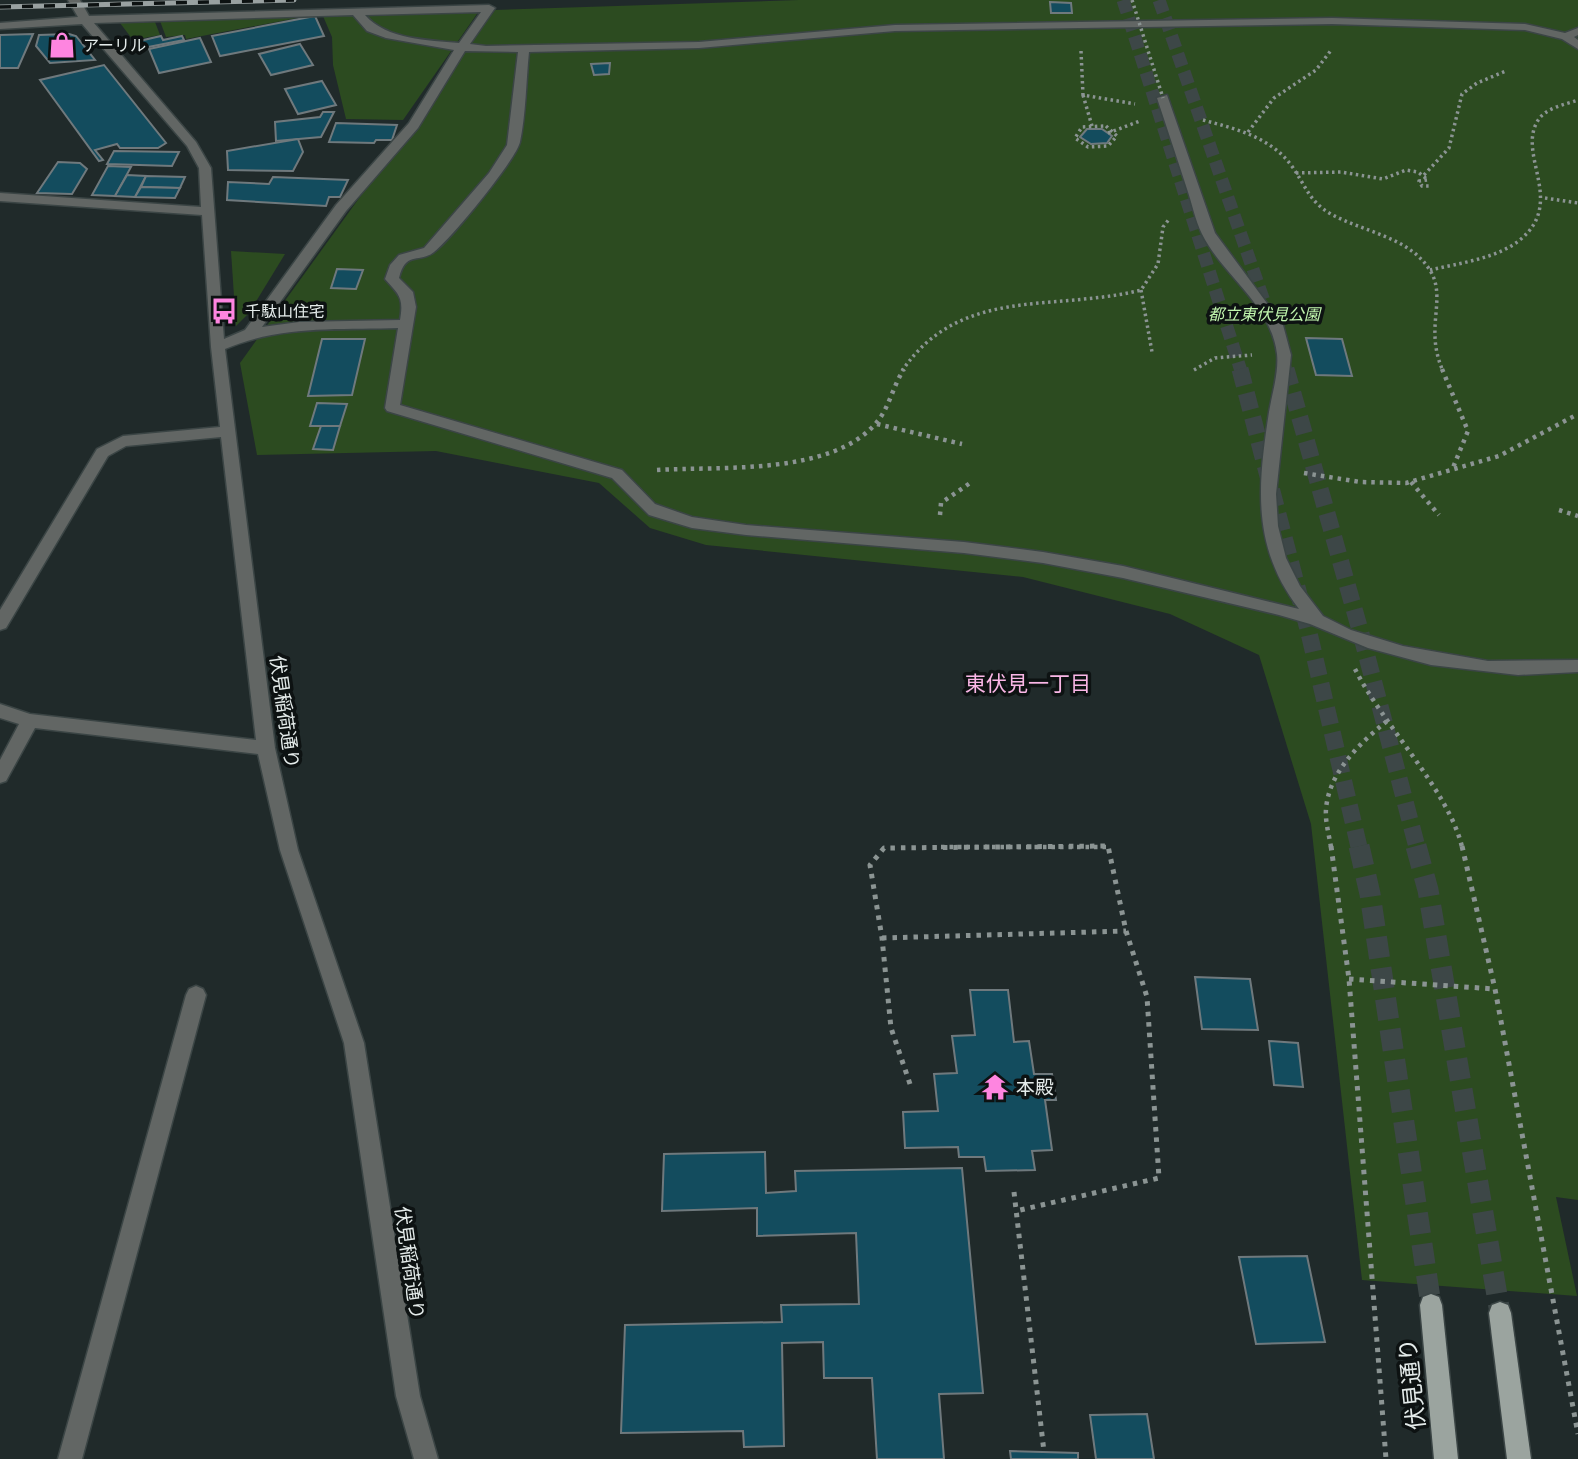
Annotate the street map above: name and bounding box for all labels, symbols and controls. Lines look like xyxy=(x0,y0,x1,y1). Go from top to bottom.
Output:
shop icon: アーリル xyxy=(47,30,77,60)
place label: アーリル xyxy=(83,34,146,56)
bus stop icon: 千駄山住宅 xyxy=(209,296,239,326)
place label: 千駄山住宅 xyxy=(245,300,325,322)
park label: 都立東伏見公園 xyxy=(1208,303,1322,325)
street label: 伏見稲荷通り xyxy=(265,654,306,770)
district label: 東伏見一丁目 xyxy=(965,669,1091,697)
temple icon: 本殿 xyxy=(980,1072,1010,1102)
place label: 本殿 xyxy=(1016,1074,1054,1099)
street label: 伏見稲荷通り xyxy=(390,1205,431,1321)
street label: 伏見通り xyxy=(1391,1337,1432,1431)

